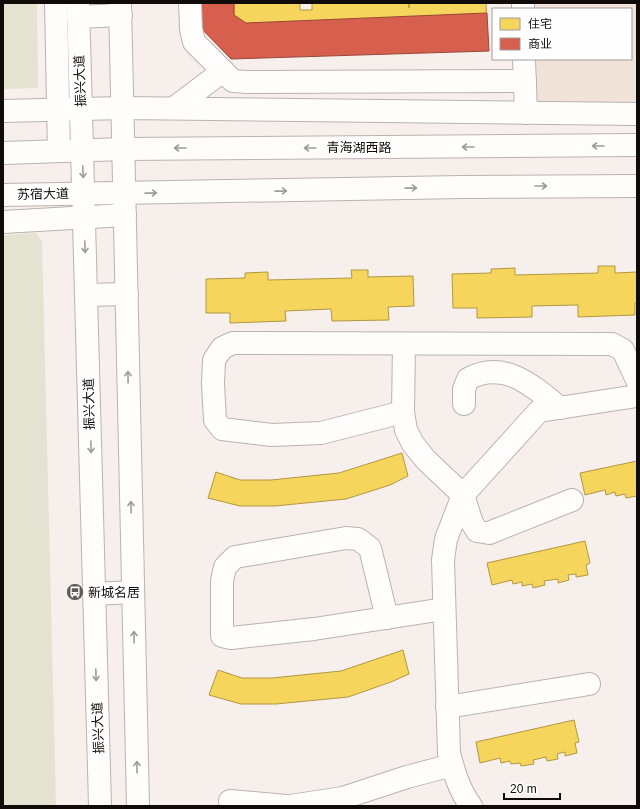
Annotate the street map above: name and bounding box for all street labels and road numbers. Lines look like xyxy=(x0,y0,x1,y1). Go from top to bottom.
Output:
street label: 振兴大道 xyxy=(72,55,88,107)
street label: 青海湖西路 xyxy=(326,140,392,155)
street label: 苏宿大道 xyxy=(17,186,69,202)
street label: 振兴大道 xyxy=(81,378,97,430)
street label: 振兴大道 xyxy=(90,702,106,754)

